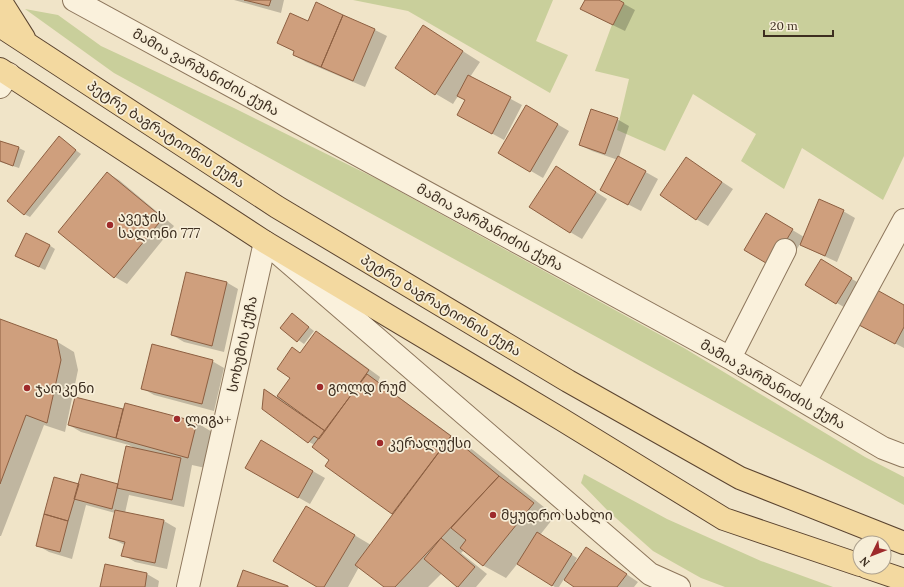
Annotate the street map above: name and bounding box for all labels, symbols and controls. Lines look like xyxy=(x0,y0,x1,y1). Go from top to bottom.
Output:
scale bar xyxy=(764,12,833,38)
text: 20 m xyxy=(770,18,798,33)
street label: მამია ვარშანიძის ქუჩა xyxy=(130,24,282,120)
street label: პეტრე ბაგრატიონის ქუჩა xyxy=(84,76,248,192)
street label: მამია ვარშანიძის ქუჩა xyxy=(414,179,566,275)
place label: ავეჯის სალონი 777 xyxy=(118,208,201,242)
marker: ავეჯის სალონი 777 xyxy=(105,220,115,230)
street label: პეტრე ბაგრატიონის ქუჩა xyxy=(357,250,525,360)
street label: სოხუმის ქუჩა xyxy=(223,294,261,394)
street label: მამია ვარშანიძის ქუჩა xyxy=(697,335,849,433)
place label: გოლდ რუმ xyxy=(328,378,407,396)
place label: ჯაოკენი xyxy=(35,379,94,397)
marker: გოლდ რუმ xyxy=(315,382,325,392)
marker: ჯაოკენი xyxy=(22,383,32,393)
place label: ლიგა+ xyxy=(185,410,231,428)
marker: ლიგა+ xyxy=(172,414,182,424)
place label: კერალუქსი xyxy=(388,434,471,452)
marker: კერალუქსი xyxy=(375,438,385,448)
place label: მყუდრო სახლი xyxy=(501,506,613,524)
marker: მყუდრო სახლი xyxy=(488,510,498,520)
north arrow xyxy=(852,535,892,575)
text: N xyxy=(856,554,873,570)

